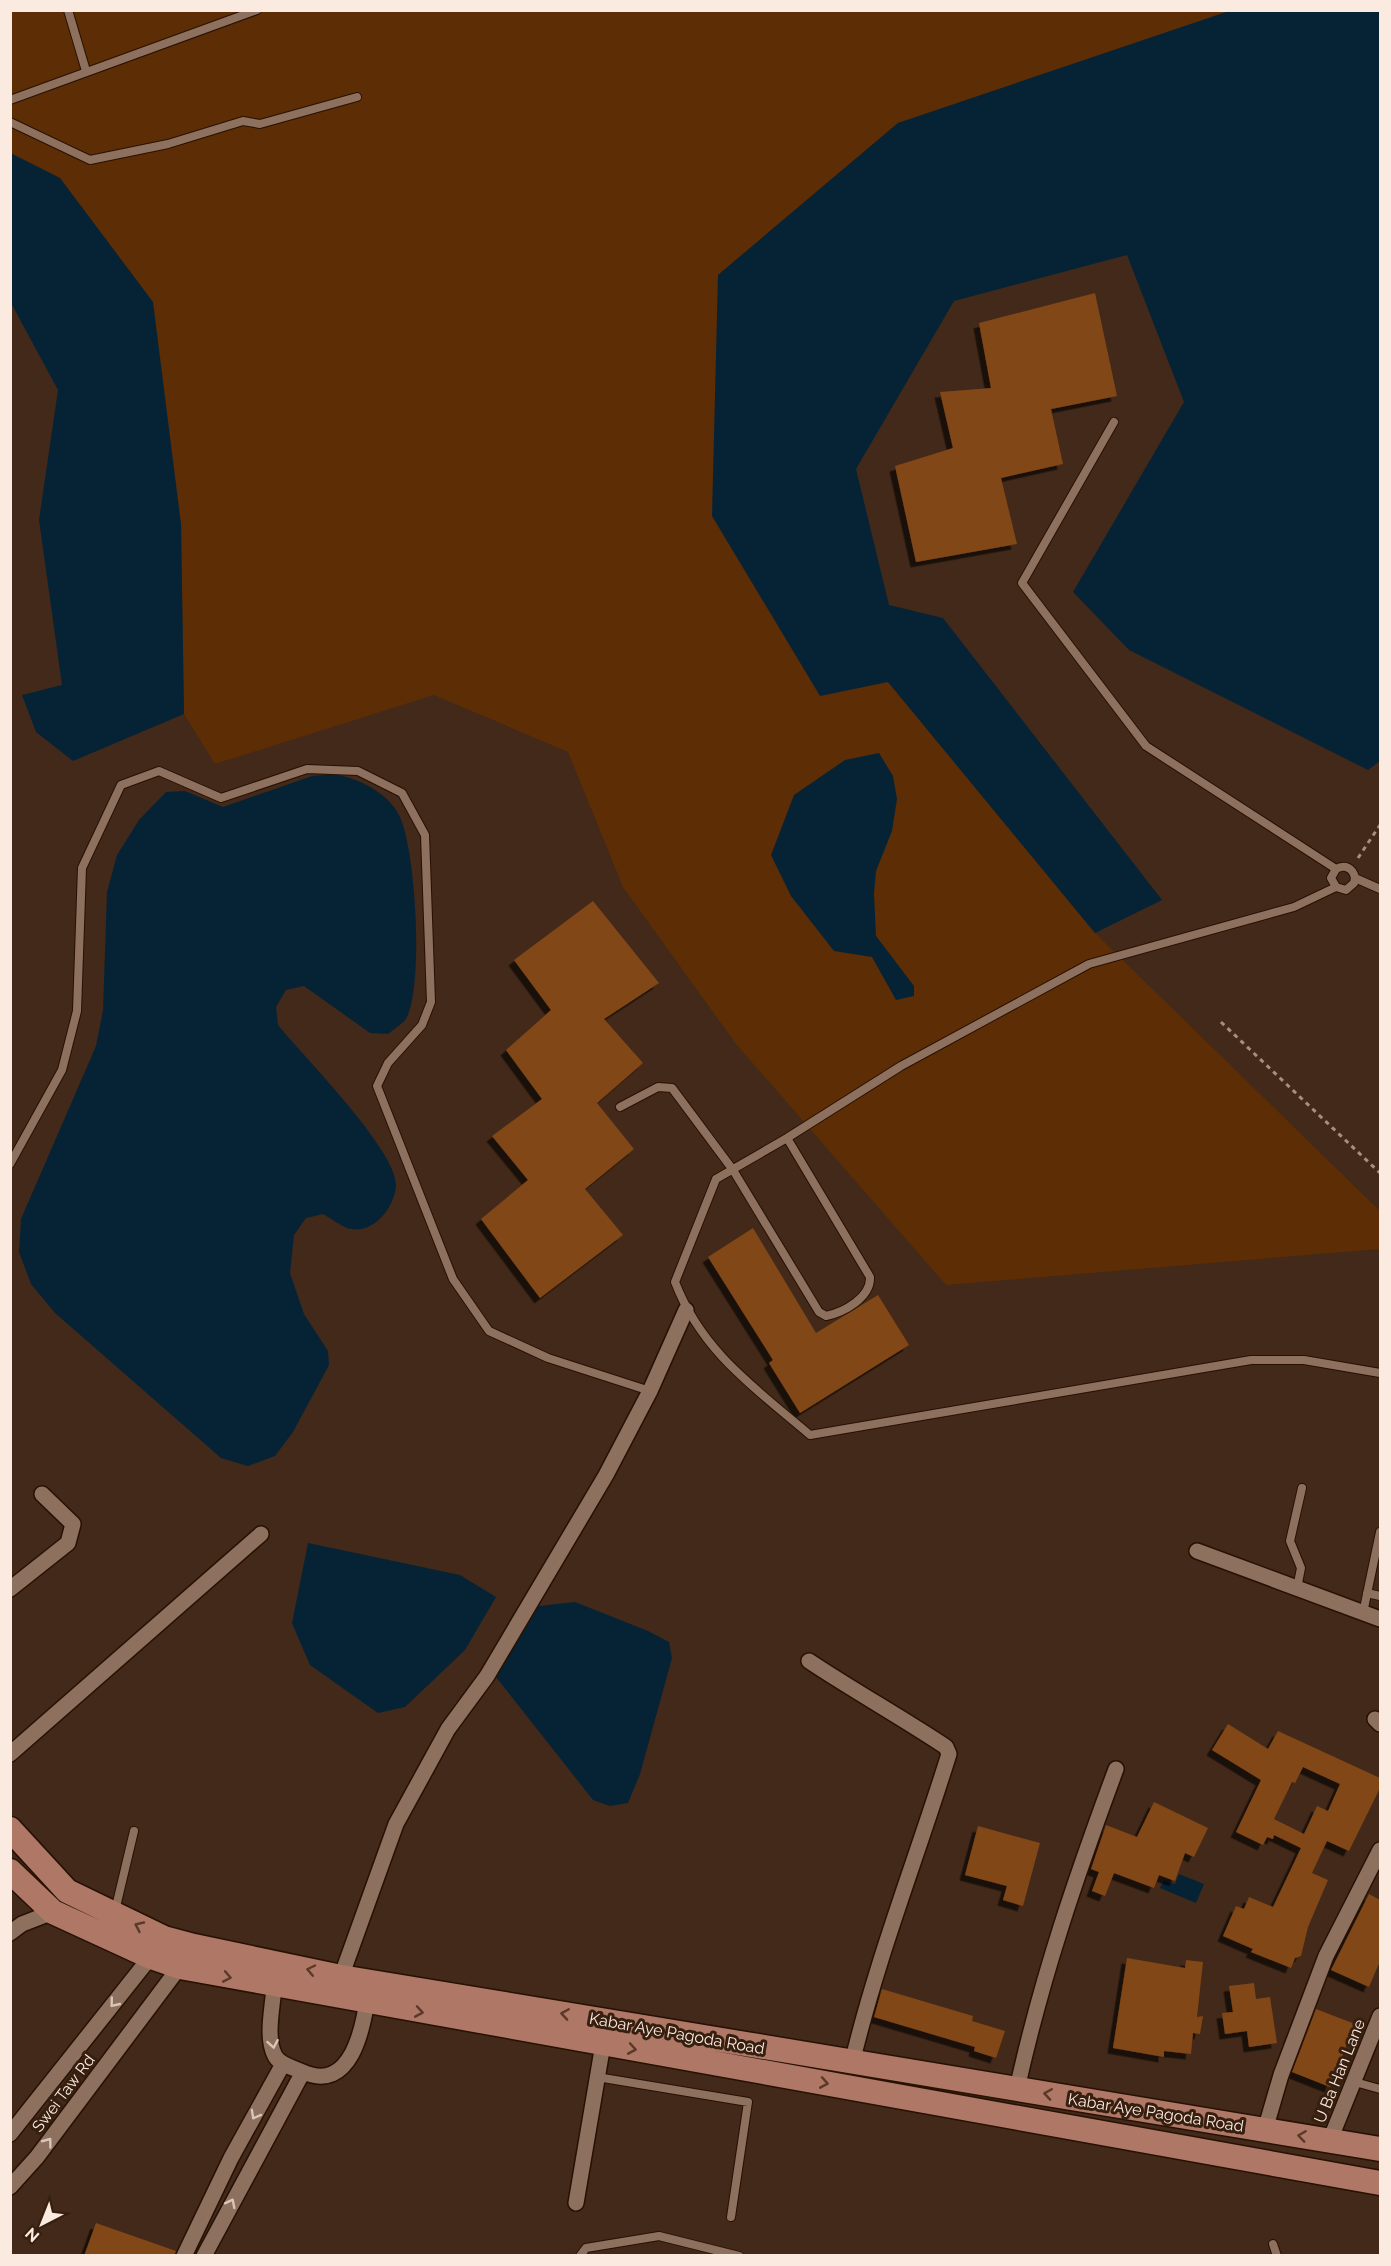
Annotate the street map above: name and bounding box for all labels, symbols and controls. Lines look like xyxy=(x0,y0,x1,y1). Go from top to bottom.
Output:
one-way arrow xyxy=(135,1921,146,1933)
one-way arrow xyxy=(306,1965,316,1978)
one-way arrow xyxy=(222,1970,232,1983)
one-way arrow xyxy=(111,1996,122,2007)
one-way arrow xyxy=(415,2005,424,2017)
one-way arrow xyxy=(561,2008,571,2021)
street label: Kabar Aye Pagoda Road xyxy=(588,2009,766,2058)
street label: U Ba Han Lane xyxy=(1310,2017,1369,2126)
one-way arrow xyxy=(266,2039,279,2049)
one-way arrow xyxy=(627,2042,637,2055)
street label: Swei Taw Rd xyxy=(28,2051,99,2136)
one-way arrow xyxy=(819,2076,829,2089)
one-way arrow xyxy=(1043,2088,1053,2101)
street label: Kabar Aye Pagoda Road xyxy=(1067,2089,1245,2136)
one-way arrow xyxy=(251,2109,262,2119)
one-way arrow xyxy=(1298,2130,1307,2142)
one-way arrow xyxy=(41,2138,52,2149)
north arrow xyxy=(12,2194,72,2254)
one-way arrow xyxy=(224,2199,235,2210)
text: N xyxy=(21,2224,43,2246)

